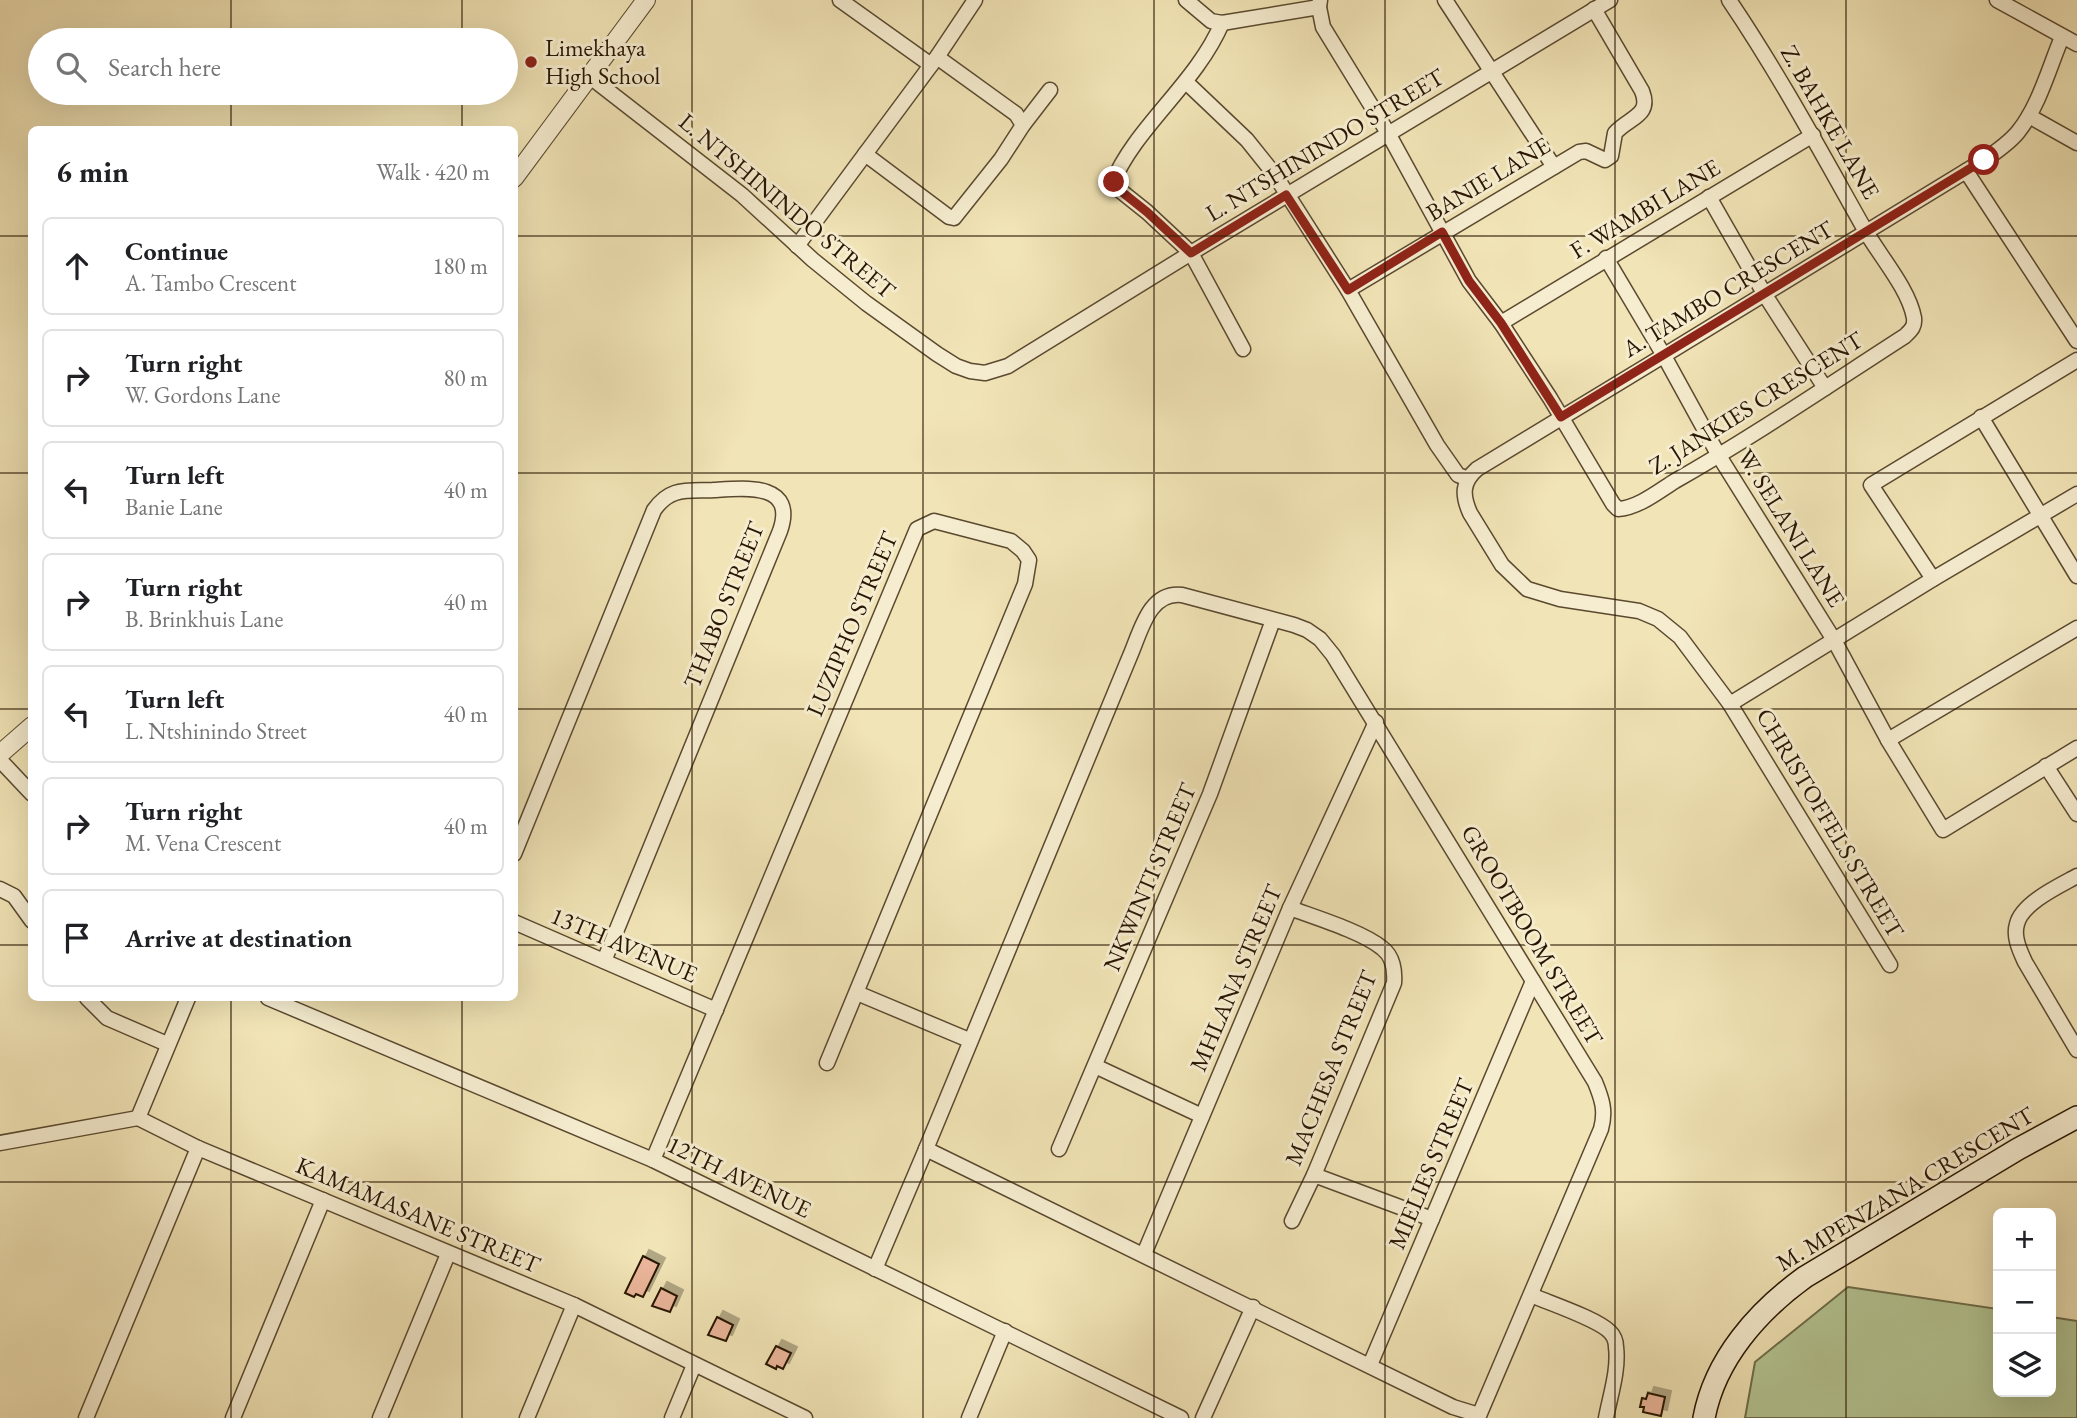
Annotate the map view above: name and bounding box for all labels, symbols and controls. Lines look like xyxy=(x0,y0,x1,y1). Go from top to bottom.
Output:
search box xyxy=(28,28,518,105)
place label: Limekhaya High School xyxy=(545,32,661,91)
street label: Z. BAHKE LANE xyxy=(1774,39,1887,204)
icon: search xyxy=(52,48,90,86)
text: Search here xyxy=(108,50,221,84)
marker: Limekhaya High School xyxy=(523,54,539,70)
street label: L. NTSHININDO STREET xyxy=(1200,60,1451,228)
street label: L. NTSHININDO STREET xyxy=(673,106,903,306)
street label: BANIE LANE xyxy=(1420,129,1555,228)
route start xyxy=(1968,144,1999,175)
text: 6 min xyxy=(56,152,129,191)
street label: F. WAMBI LANE xyxy=(1564,152,1726,266)
text: Walk · 420 m xyxy=(376,157,490,187)
route end xyxy=(1098,166,1129,197)
street label: A. TAMBO CRESCENT xyxy=(1616,213,1840,364)
text: Continue xyxy=(125,234,228,268)
icon: ahead xyxy=(58,247,96,285)
text: 180 m xyxy=(432,251,488,281)
text: A. Tambo Crescent xyxy=(125,268,296,298)
street label: Z. JANKIES CRESCENT xyxy=(1643,323,1869,481)
text: Turn right xyxy=(125,346,243,380)
icon: right xyxy=(58,359,96,397)
text: 80 m xyxy=(443,363,488,393)
text: W. Gordons Lane xyxy=(125,380,280,410)
street label: W. SELANI LANE xyxy=(1730,443,1852,612)
text: Turn left xyxy=(125,458,224,492)
icon: left xyxy=(58,471,96,509)
text: 40 m xyxy=(443,475,488,505)
text: Banie Lane xyxy=(125,492,223,522)
street label: THABO STREET xyxy=(676,516,771,693)
street label: LUZIPHO STREET xyxy=(799,526,905,721)
text: Turn right xyxy=(125,570,243,604)
icon: right xyxy=(58,583,96,621)
text: 40 m xyxy=(443,587,488,617)
text: B. Brinkhuis Lane xyxy=(125,604,284,634)
text: Turn left xyxy=(125,682,224,716)
icon: left xyxy=(58,695,96,733)
text: 40 m xyxy=(443,699,488,729)
street label: CHRISTOFFELS STREET xyxy=(1750,702,1912,944)
text: L. Ntshinindo Street xyxy=(125,716,307,746)
street label: NKWINTI STREET xyxy=(1096,777,1203,975)
text: Turn right xyxy=(125,794,243,828)
icon: right xyxy=(58,807,96,845)
text: 40 m xyxy=(443,811,488,841)
street label: GROOTBOOM STREET xyxy=(1454,819,1611,1051)
text: M. Vena Crescent xyxy=(125,828,281,858)
street label: MHLANA STREET xyxy=(1182,879,1289,1076)
street label: 13TH AVENUE xyxy=(546,900,702,989)
icon: arrive xyxy=(58,919,96,957)
text: Arrive at destination xyxy=(125,921,352,955)
street label: MACHESA STREET xyxy=(1277,965,1384,1170)
street label: MIELIES STREET xyxy=(1381,1073,1481,1254)
street label: M. MPENZANA CRESCENT xyxy=(1770,1099,2040,1278)
street label: 12TH AVENUE xyxy=(662,1128,816,1225)
street label: KAMAMASANE STREET xyxy=(292,1149,546,1280)
map controls xyxy=(1993,1208,2056,1397)
button: + xyxy=(1993,1208,2056,1271)
button: − xyxy=(1993,1271,2056,1334)
button: layers xyxy=(1993,1334,2056,1397)

